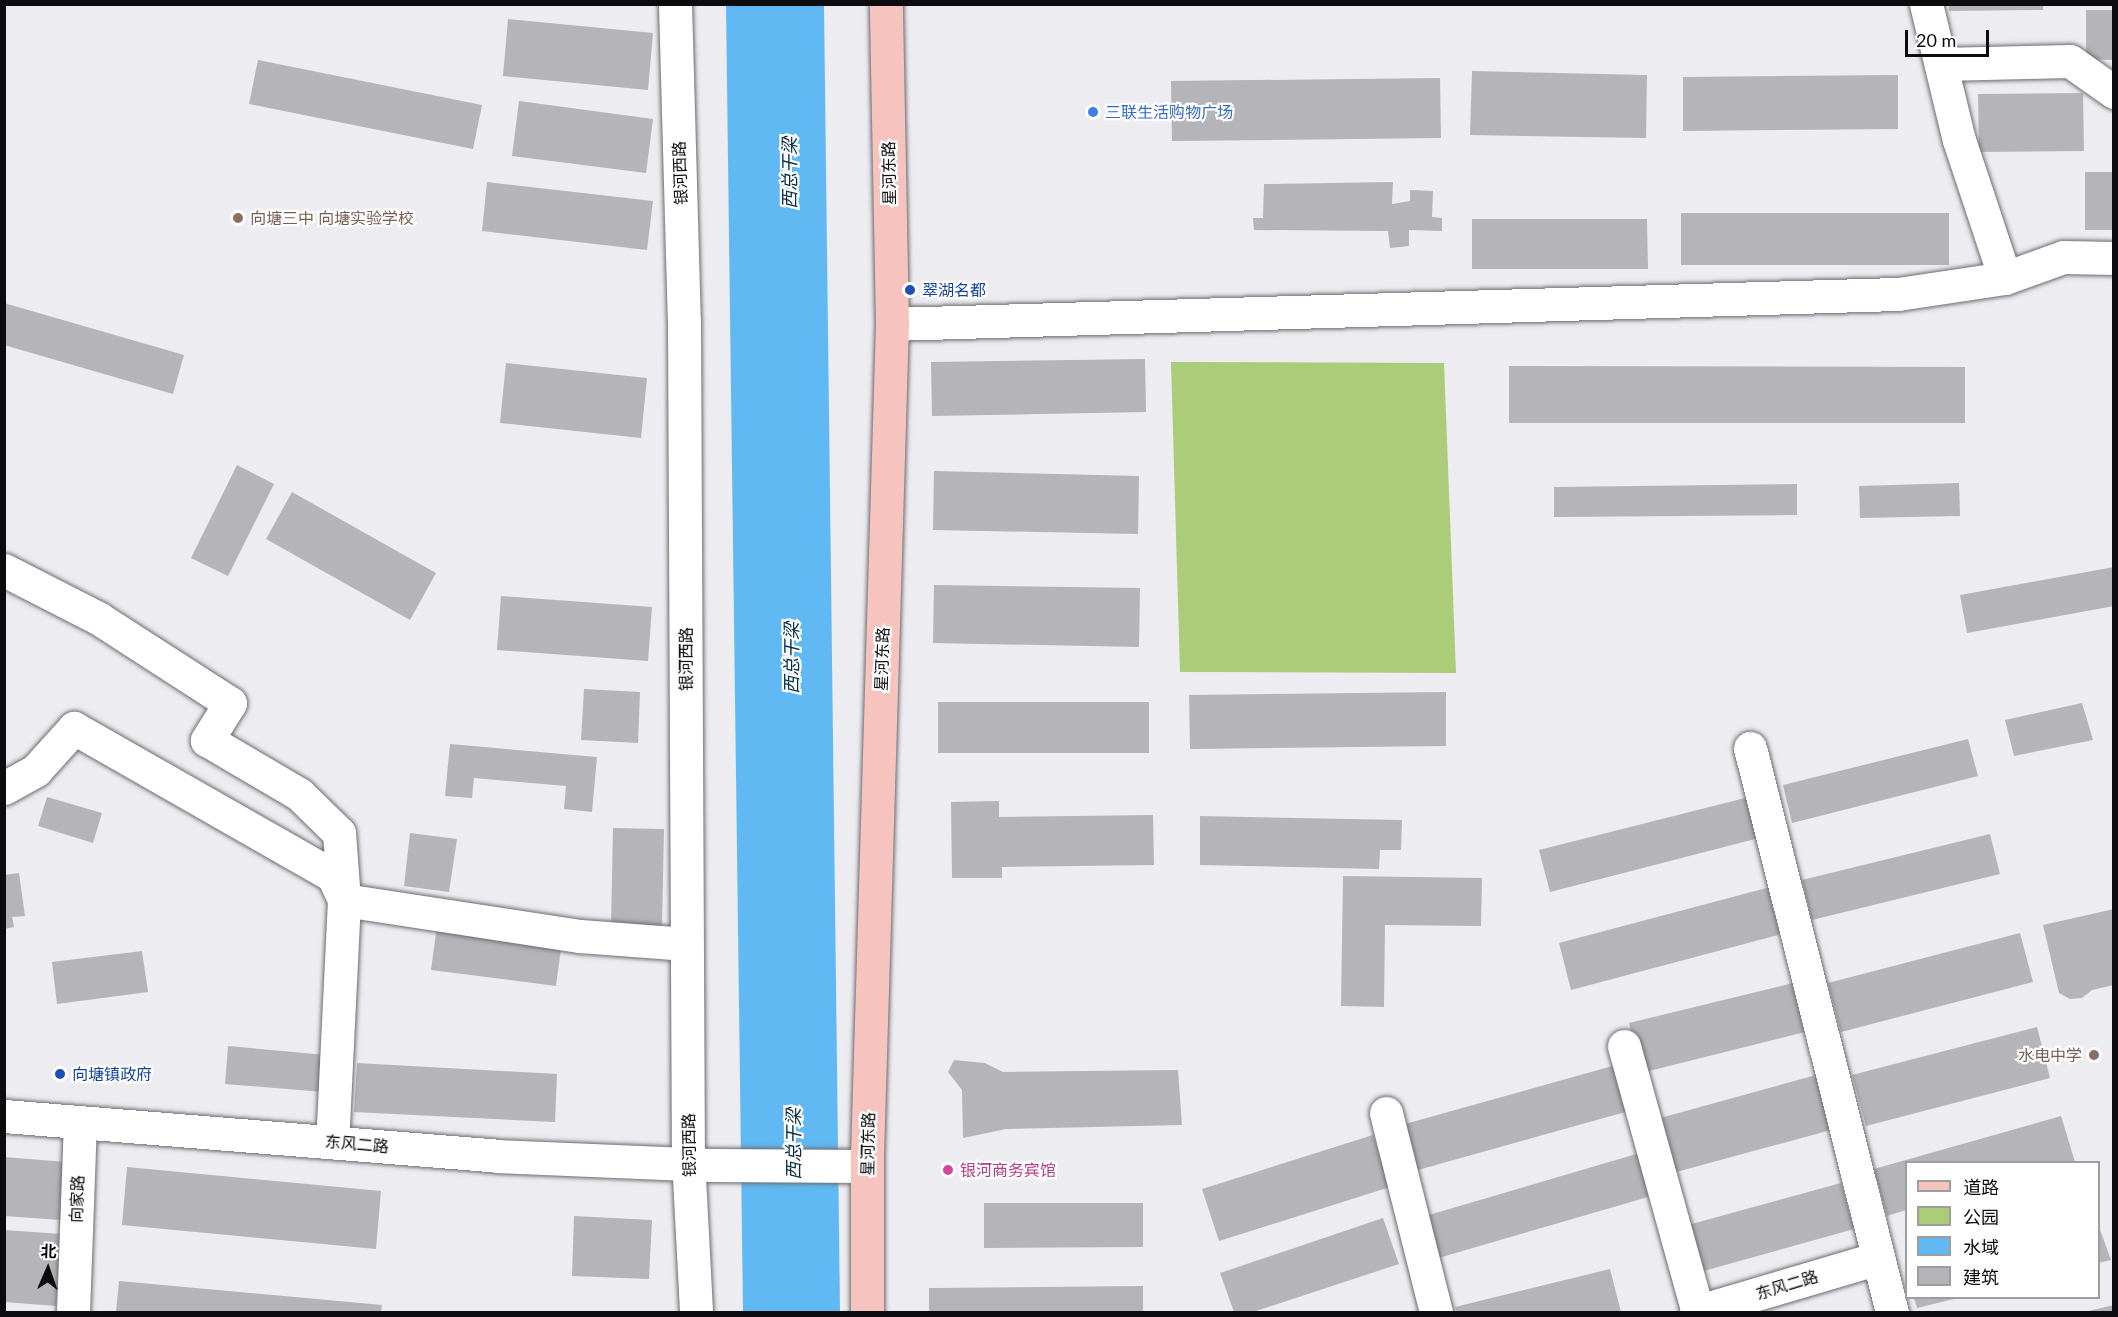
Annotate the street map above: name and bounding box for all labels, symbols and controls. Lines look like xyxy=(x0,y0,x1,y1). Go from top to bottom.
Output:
scale bar xyxy=(1908,18,1992,56)
text: 20 m xyxy=(1916,29,1956,51)
place label: 三联生活购物广场 xyxy=(1105,102,1233,122)
marker: 三联生活购物广场 xyxy=(1086,105,1100,119)
water label: 西总干梁 xyxy=(778,137,800,209)
street label: 银河西路 xyxy=(669,141,691,205)
street label: 星河东路 xyxy=(879,141,899,205)
place label: 向塘三中 向塘实验学校 xyxy=(250,208,414,228)
marker: 向塘三中 向塘实验学校 xyxy=(231,211,245,225)
place label: 翠湖名都 xyxy=(922,280,986,300)
marker: 翠湖名都 xyxy=(903,283,917,297)
water label: 西总干梁 xyxy=(780,622,802,694)
street label: 银河西路 xyxy=(676,627,696,691)
street label: 星河东路 xyxy=(871,627,893,691)
place label: 水电中学 xyxy=(2018,1045,2082,1065)
marker: 水电中学 xyxy=(2087,1048,2101,1062)
place label: 向塘镇政府 xyxy=(72,1064,152,1084)
marker: 向塘镇政府 xyxy=(53,1067,67,1081)
water label: 西总干梁 xyxy=(782,1108,804,1180)
street label: 星河东路 xyxy=(858,1112,878,1176)
street label: 银河西路 xyxy=(679,1113,699,1177)
street label: 东风二路 xyxy=(324,1132,390,1156)
place label: 银河商务宾馆 xyxy=(960,1160,1056,1180)
legend xyxy=(1905,1161,2100,1299)
marker: 银河商务宾馆 xyxy=(941,1163,955,1177)
street label: 向家路 xyxy=(67,1175,87,1223)
text: 道路 xyxy=(1963,1176,1999,1198)
text: 公园 xyxy=(1963,1206,1999,1228)
text: 水域 xyxy=(1963,1236,1999,1258)
north arrow xyxy=(18,1239,78,1299)
text: 北 xyxy=(40,1241,57,1260)
street label: 东风二路 xyxy=(1754,1266,1820,1304)
text: 建筑 xyxy=(1963,1266,1999,1288)

